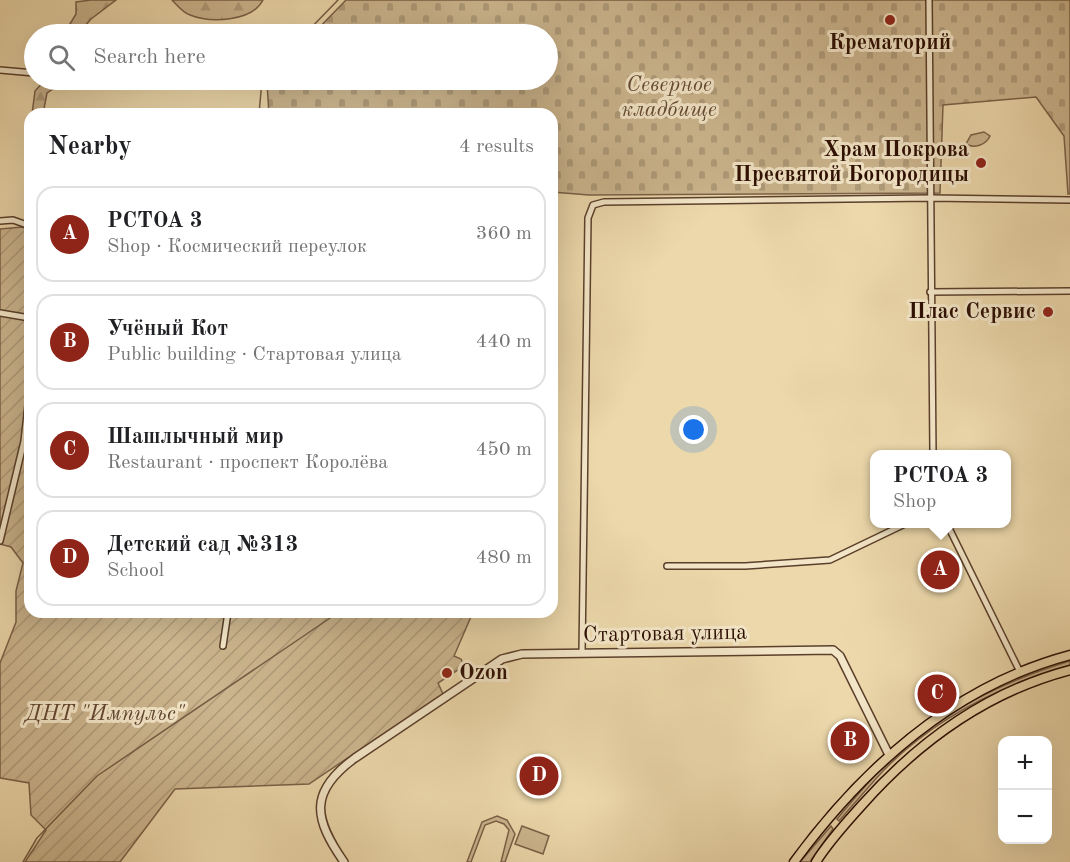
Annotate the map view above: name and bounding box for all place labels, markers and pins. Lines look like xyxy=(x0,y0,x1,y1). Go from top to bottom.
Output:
marker: Крематорий xyxy=(883,13,897,27)
place label: Крематорий xyxy=(829,32,951,54)
place label: Храм Покрова Пресвятой Богородицы xyxy=(734,139,969,186)
marker: Храм Покрова Пресвятой Богородицы xyxy=(974,156,988,170)
place label: Плас Сервис xyxy=(908,301,1036,323)
marker: Плас Сервис xyxy=(1041,305,1055,319)
pin: A xyxy=(920,548,960,592)
place label: Ozon xyxy=(459,662,508,684)
marker: Ozon xyxy=(440,666,454,680)
pin: C xyxy=(918,672,956,716)
pin: B xyxy=(830,718,870,764)
pin: D xyxy=(520,754,558,798)

